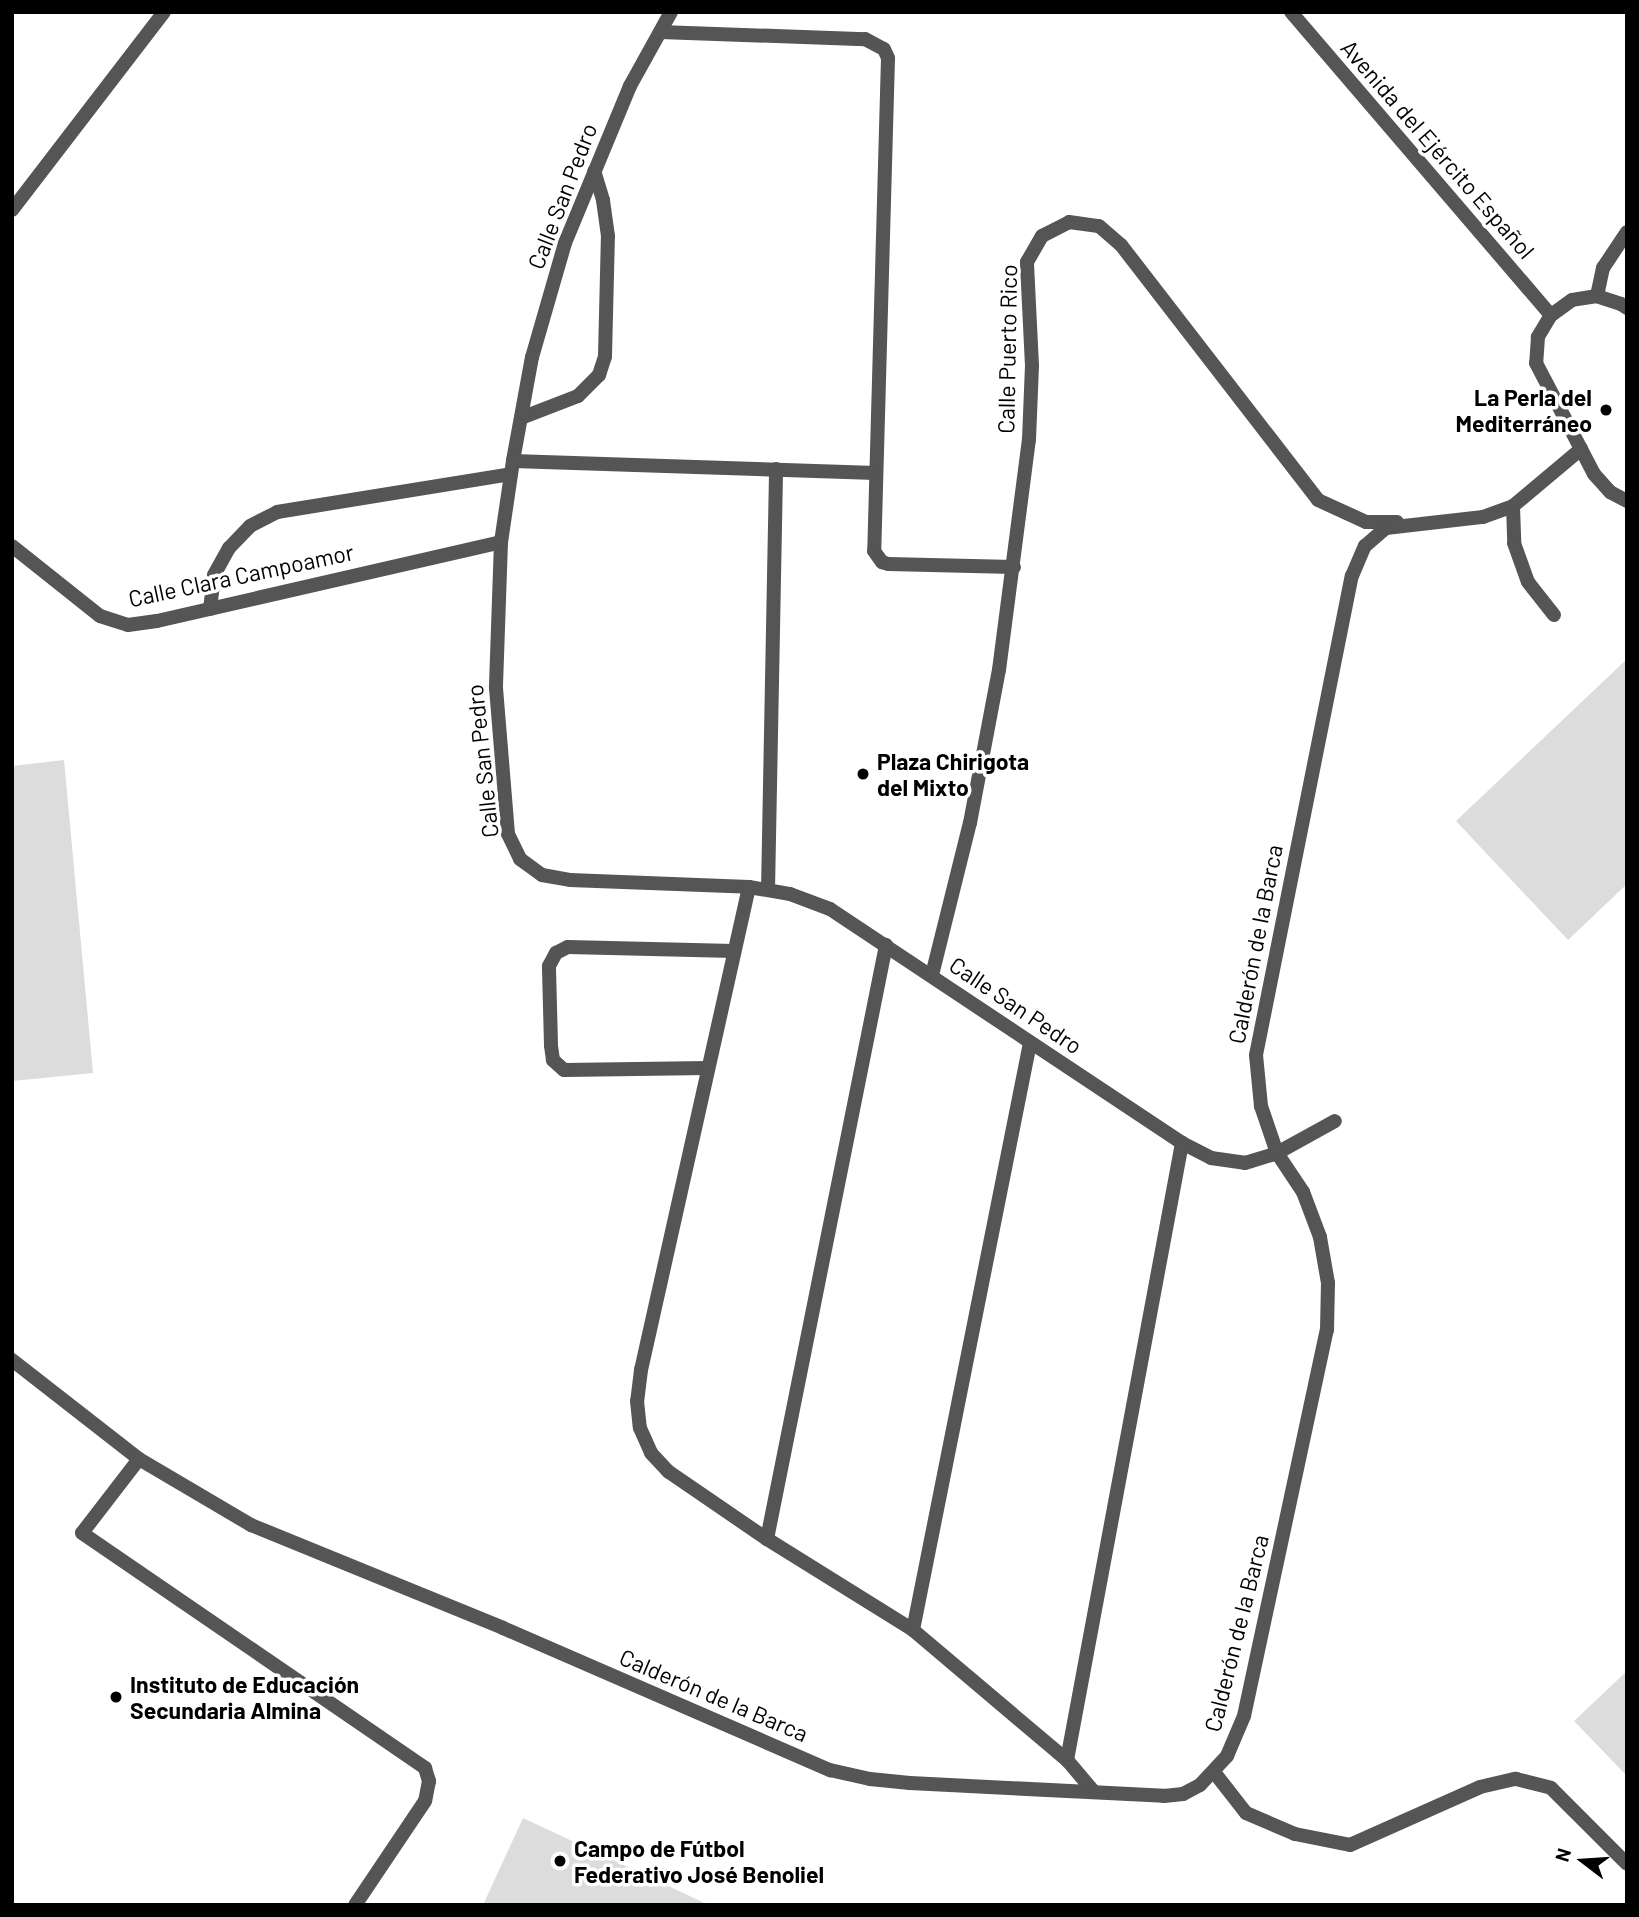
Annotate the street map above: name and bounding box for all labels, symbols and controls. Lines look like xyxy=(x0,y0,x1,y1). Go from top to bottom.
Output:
street label: Avenida del Ejército Español xyxy=(1336,34,1540,264)
street label: Calle San Pedro xyxy=(522,119,602,273)
street label: Calle Puerto Rico xyxy=(992,264,1022,434)
place label: La Perla del Mediterráneo xyxy=(1455,383,1592,437)
marker: La Perla del Mediterráneo xyxy=(1598,402,1614,418)
street label: Calle Clara Campoamor xyxy=(126,538,356,612)
street label: Calle San Pedro xyxy=(460,683,504,839)
place label: Plaza Chirigota del Mixto xyxy=(877,747,1029,801)
marker: Plaza Chirigota del Mixto xyxy=(855,766,871,782)
street label: Calderón de la Barca xyxy=(1222,842,1288,1046)
street label: Calle San Pedro xyxy=(944,951,1088,1059)
street label: Calderón de la Barca xyxy=(1198,1532,1274,1734)
street label: Calderón de la Barca xyxy=(615,1643,813,1747)
place label: Instituto de Educación Secundaria Almina xyxy=(130,1670,359,1724)
marker: Instituto de Educación Secundaria Almina xyxy=(108,1689,124,1705)
north arrow xyxy=(1548,1826,1618,1896)
place label: Campo de Fútbol Federativo José Benoliel xyxy=(574,1834,824,1888)
text: N xyxy=(1550,1845,1575,1864)
marker: Campo de Fútbol Federativo José Benoliel xyxy=(552,1853,568,1869)

